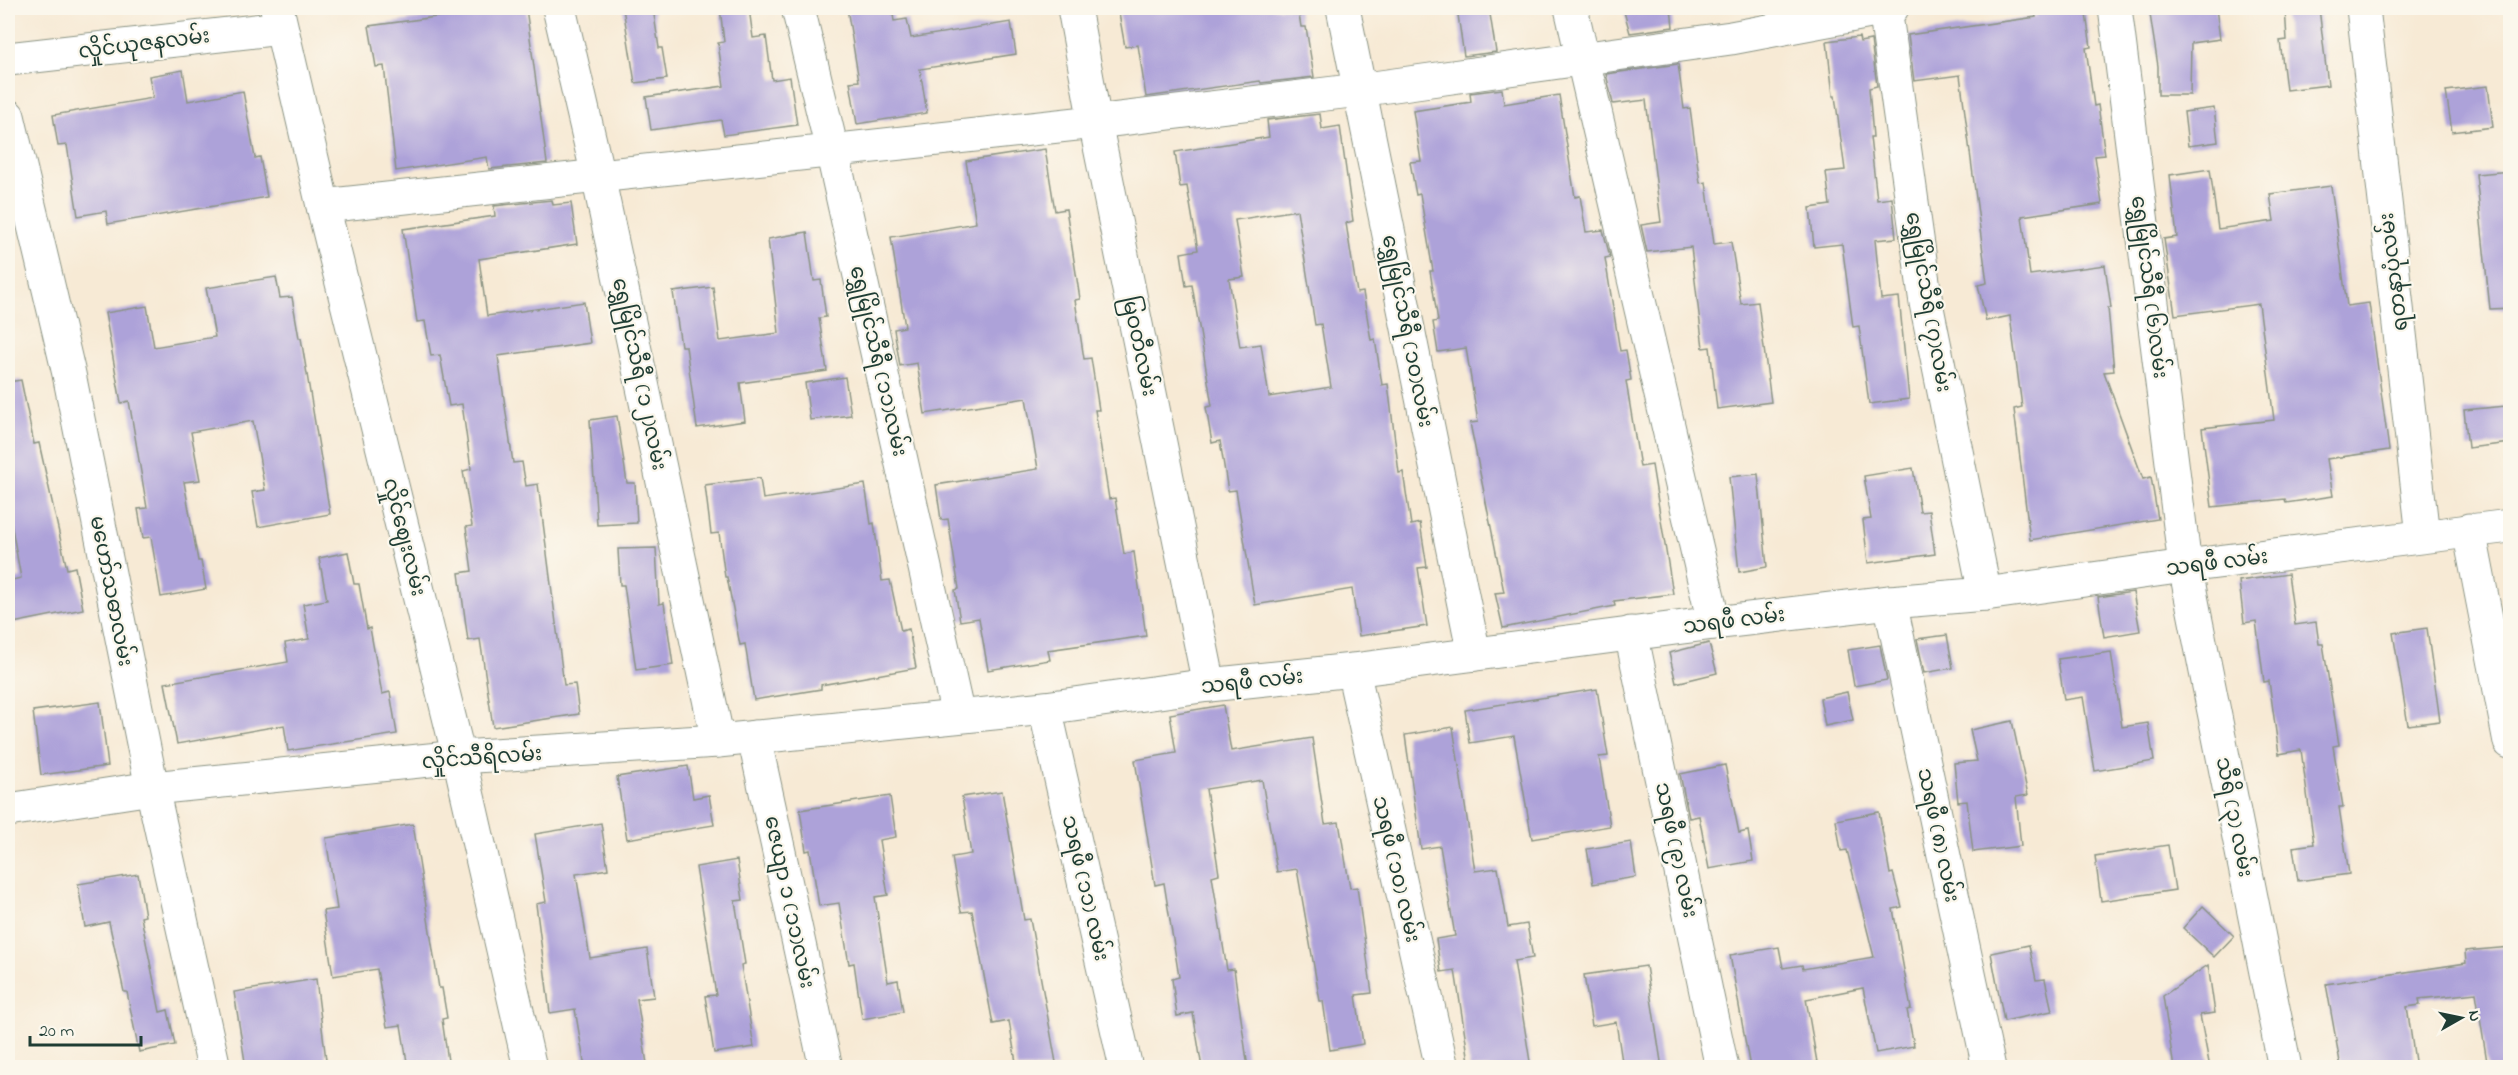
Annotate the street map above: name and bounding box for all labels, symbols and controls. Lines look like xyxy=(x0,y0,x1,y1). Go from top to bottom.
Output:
street label: လှိုင်ယုဇနလမ်း xyxy=(76,19,212,68)
street label: ရွှေမြိုင်သီရီ (၆)လမ်း xyxy=(2122,194,2177,380)
street label: ရွှေမြိုင်သီရီ (၇)လမ်း xyxy=(1896,209,1961,395)
street label: ရတနာပုံလမ်း xyxy=(2370,211,2417,333)
street label: ရွှေမြိုင်သီရီ (၁၀)လမ်း xyxy=(1373,232,1442,430)
street label: ရွှေမြိုင်သီရီ (၁၁)လမ်း xyxy=(840,262,917,460)
street label: ရွှေမြိုင်သီရီ (၁၂)လမ်း xyxy=(603,275,676,474)
street label: မြဝတီလမ်း xyxy=(1113,293,1166,399)
street label: လှိုင်ဈေးလမ်း xyxy=(374,474,435,600)
street label: မဟော်သဓာလမ်း xyxy=(81,513,142,669)
street label: သရဖီ လမ်း xyxy=(2164,540,2270,585)
street label: သရဖီ လမ်း xyxy=(1681,598,1787,643)
street label: သရဖီ လမ်း xyxy=(1199,660,1305,703)
street label: လှိုင်သီရိလမ်း xyxy=(421,737,543,778)
street label: သီရိ (၃) လမ်း xyxy=(2207,754,2262,880)
street label: သရဖီ (၈) လမ်း xyxy=(1908,765,1969,905)
street label: သရဖီ (၉) လမ်း xyxy=(1646,779,1707,921)
street label: သရဖီ (၁၀) လမ်း xyxy=(1364,792,1429,946)
street label: သရဖီ (၁၁) လမ်း xyxy=(1053,812,1118,964)
street label: ဇေယျာ ၁ (၁၁)လမ်း xyxy=(754,813,824,992)
north arrow xyxy=(2431,988,2491,1048)
scale bar xyxy=(30,1009,141,1047)
text: N xyxy=(2461,1009,2487,1023)
text: 20 m xyxy=(39,1019,74,1045)

